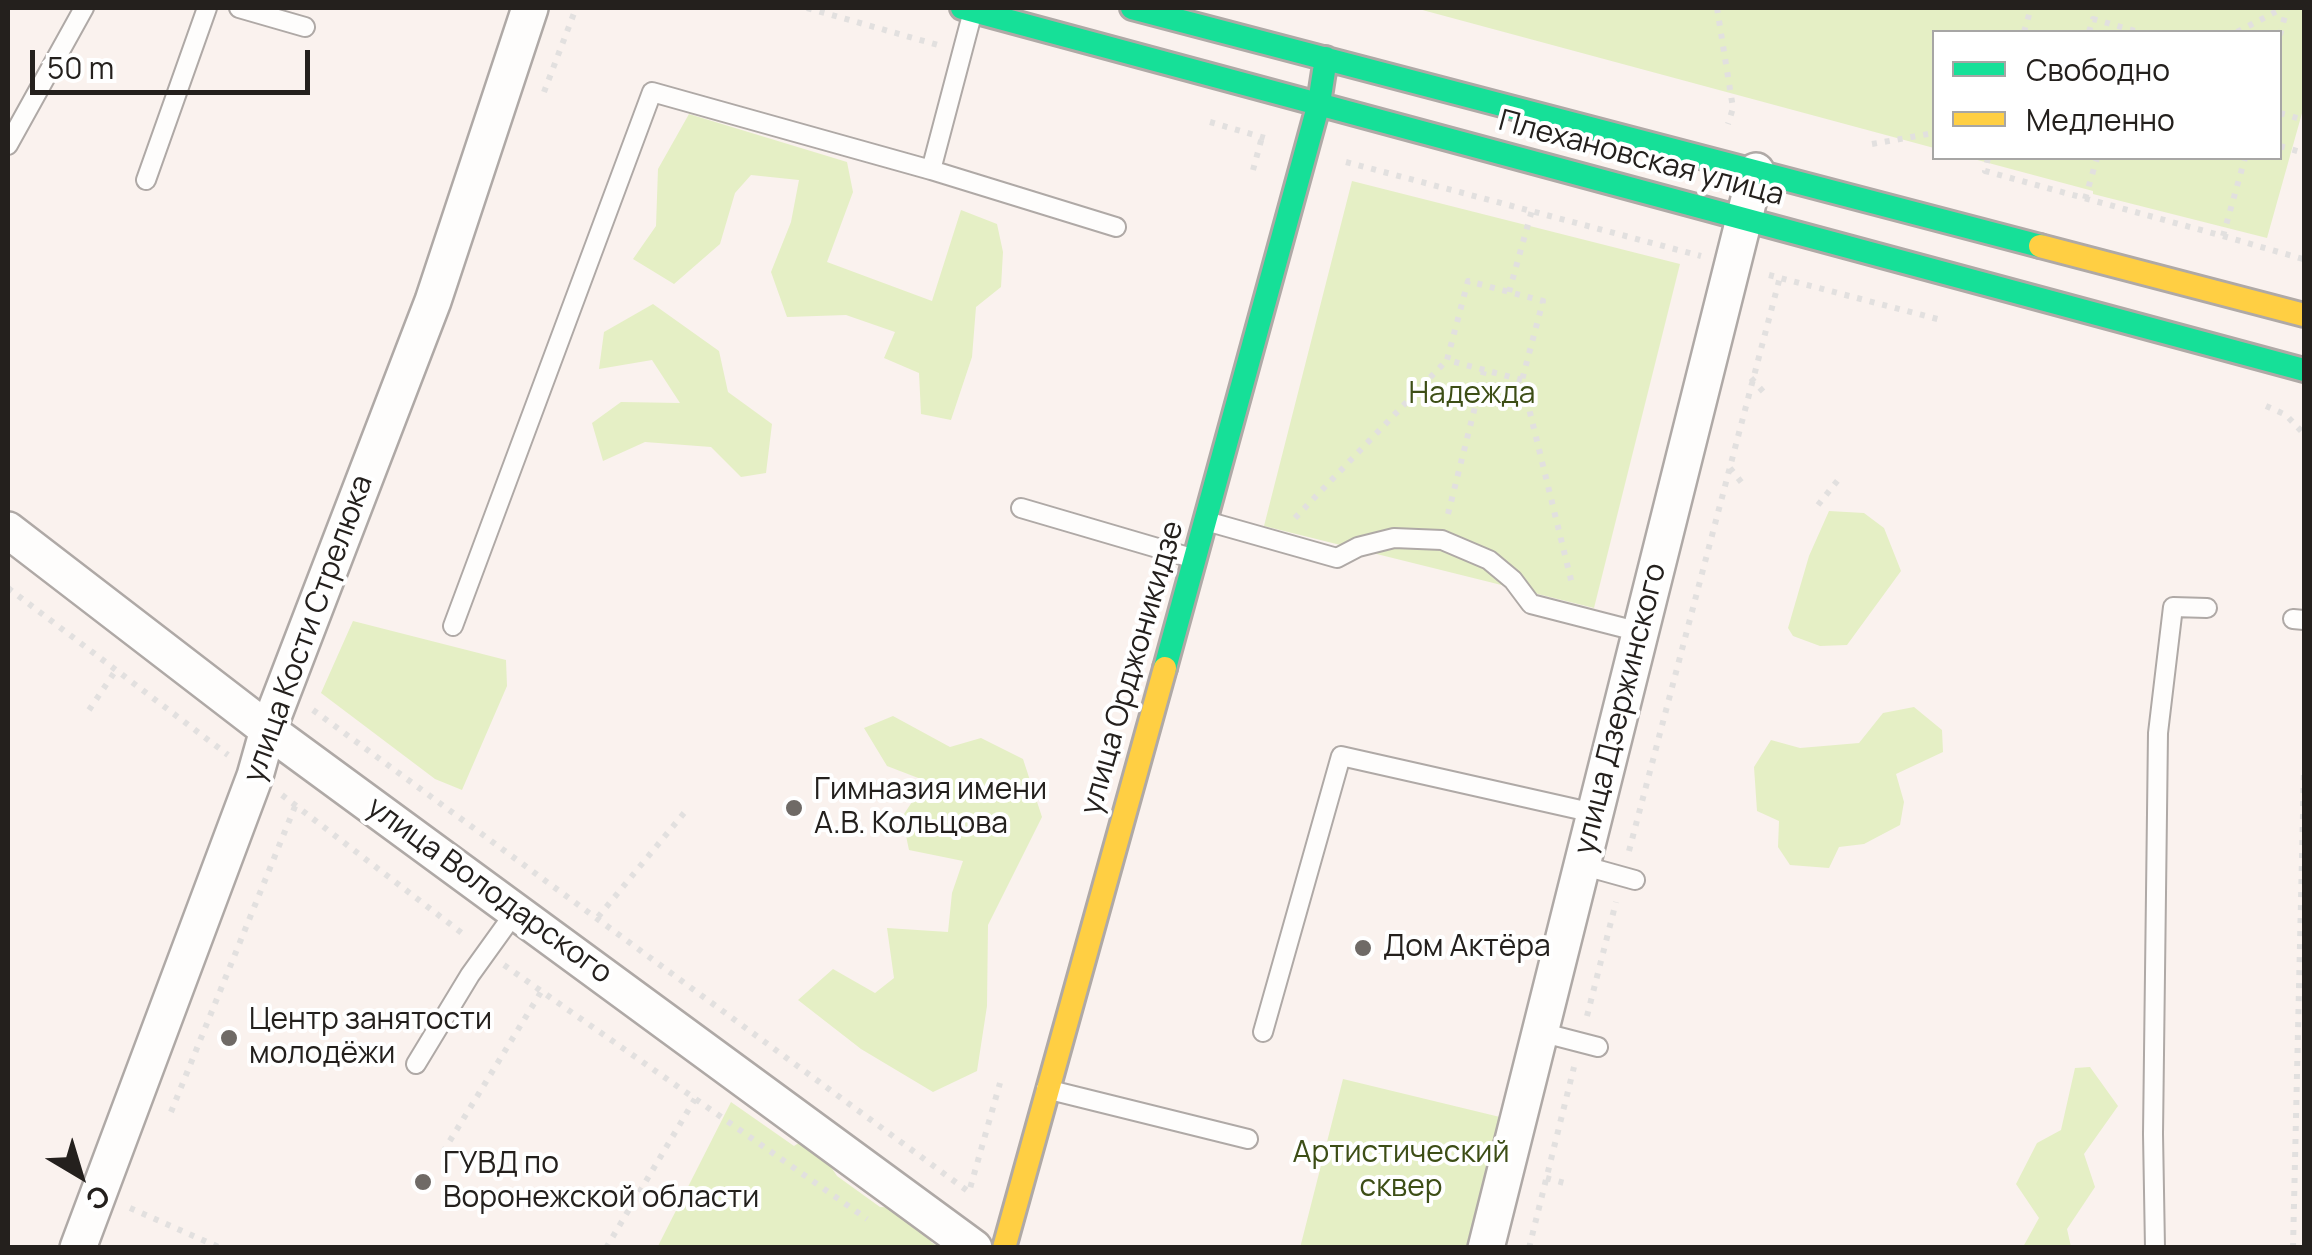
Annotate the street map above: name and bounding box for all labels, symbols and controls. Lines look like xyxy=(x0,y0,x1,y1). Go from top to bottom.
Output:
scale bar xyxy=(35,30,315,92)
legend xyxy=(1932,30,2282,160)
text: 50 m xyxy=(47,47,114,88)
text: Свободно xyxy=(2026,49,2170,90)
text: Медленно xyxy=(2026,99,2175,140)
street label: Плехановская улица xyxy=(1494,104,1788,214)
park label: Надежда xyxy=(1408,377,1536,413)
street label: улица Кости Стрелюка xyxy=(237,471,381,787)
street label: улица Орджоникидзе xyxy=(1074,517,1192,819)
street label: улица Дзержинского xyxy=(1567,560,1675,858)
place label: Гимназия имени А.В. Кольцова xyxy=(814,773,1047,844)
street label: улица Володарского xyxy=(359,790,619,992)
marker: Гимназия имени А.В. Кольцова xyxy=(783,797,805,819)
place label: Дом Актёра xyxy=(1383,930,1551,966)
marker: Дом Актёра xyxy=(1352,937,1374,959)
place label: Центр занятости молодёжи xyxy=(249,1003,492,1074)
marker: Центр занятости молодёжи xyxy=(218,1027,240,1049)
north arrow xyxy=(30,1125,130,1225)
park label: Артистический сквер xyxy=(1293,1136,1509,1206)
place label: ГУВД по Воронежской области xyxy=(443,1147,759,1218)
marker: ГУВД по Воронежской области xyxy=(412,1171,434,1193)
text: С xyxy=(79,1177,118,1220)

